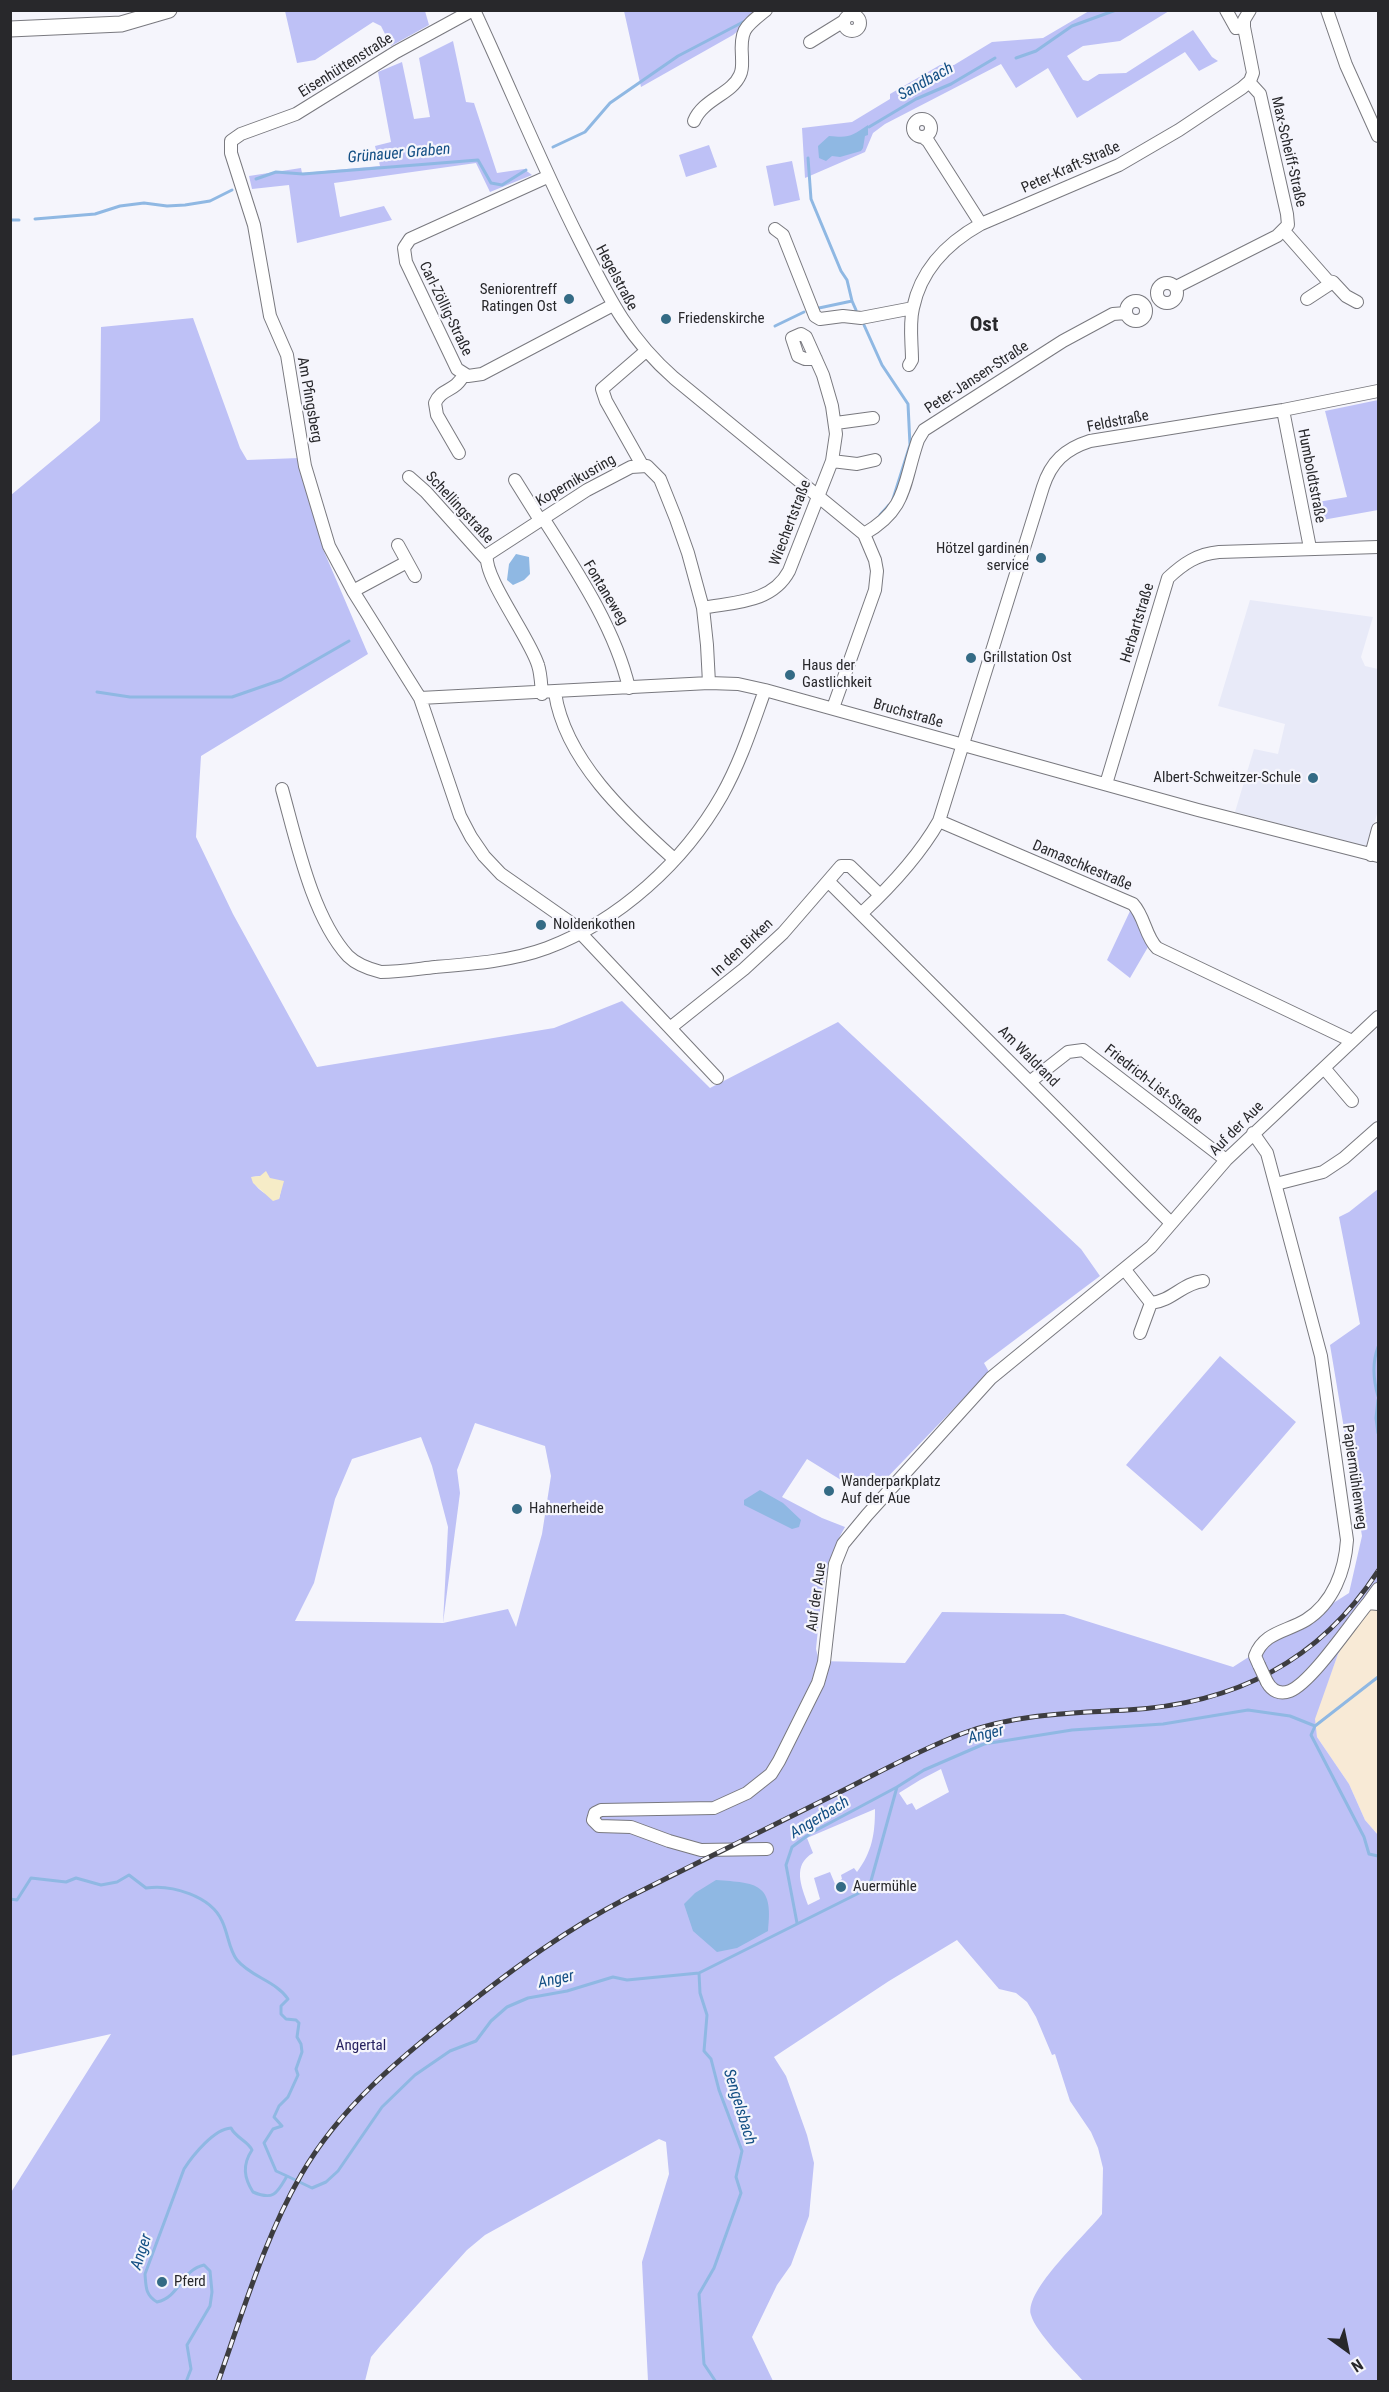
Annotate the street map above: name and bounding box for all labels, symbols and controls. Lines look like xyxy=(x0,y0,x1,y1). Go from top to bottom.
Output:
street label: Eisenhüttenstraße xyxy=(296,30,396,102)
water label: Sandbach xyxy=(895,59,957,105)
street label: Max-Scheiff-Straße xyxy=(1267,95,1309,209)
street label: Peter-Kraft-Straße xyxy=(1019,138,1123,198)
water label: Grünauer Graben xyxy=(347,140,451,168)
street label: Hegelstraße xyxy=(591,242,641,314)
street label: Carl-Zöllig-Straße xyxy=(414,259,476,359)
place label: Seniorentreff Ratingen Ost xyxy=(480,281,557,316)
marker: Seniorentreff Ratingen Ost xyxy=(562,292,576,306)
place label: Friedenskirche xyxy=(678,310,764,328)
marker: Friedenskirche xyxy=(659,312,673,326)
district label: Ost xyxy=(970,313,998,339)
street label: Peter-Jansen-Straße xyxy=(922,338,1032,418)
street label: Am Pfingsberg xyxy=(293,356,325,444)
street label: Feldstraße xyxy=(1086,407,1150,437)
street label: Humboldtstraße xyxy=(1293,427,1329,525)
street label: Kopernikusring xyxy=(533,451,619,511)
street label: Schellingstraße xyxy=(421,468,497,548)
street label: Wiechertstraße xyxy=(766,478,816,568)
place label: Hötzel gardinen service xyxy=(936,540,1029,575)
marker: Hötzel gardinen service xyxy=(1034,551,1048,565)
street label: Fontaneweg xyxy=(579,558,631,628)
street label: Herbartstraße xyxy=(1117,581,1159,665)
place label: Grillstation Ost xyxy=(983,649,1072,667)
marker: Grillstation Ost xyxy=(964,651,978,665)
place label: Haus der Gastlichkeit xyxy=(802,657,872,692)
marker: Haus der Gastlichkeit xyxy=(783,668,797,682)
street label: Bruchstraße xyxy=(871,695,945,733)
place label: Albert-Schweitzer-Schule xyxy=(1153,769,1301,787)
marker: Albert-Schweitzer-Schule xyxy=(1306,771,1320,785)
street label: Damaschkestraße xyxy=(1029,837,1135,895)
street label: In den Birken xyxy=(709,915,777,981)
place label: Noldenkothen xyxy=(553,916,635,934)
marker: Noldenkothen xyxy=(534,918,548,932)
street label: Am Waldrand xyxy=(994,1023,1062,1091)
street label: Friedrich-List-Straße xyxy=(1100,1041,1206,1129)
street label: Auf der Aue xyxy=(1206,1098,1268,1160)
street label: Papiermühlenweg xyxy=(1338,1423,1370,1531)
place label: Wanderparkplatz Auf der Aue xyxy=(841,1473,941,1508)
marker: Wanderparkplatz Auf der Aue xyxy=(822,1484,836,1498)
place label: Hahnerheide xyxy=(529,1500,604,1518)
marker: Hahnerheide xyxy=(510,1502,524,1516)
street label: Auf der Aue xyxy=(803,1561,831,1633)
water label: Anger xyxy=(966,1721,1006,1749)
water label: Angerbach xyxy=(787,1793,853,1843)
place label: Auermühle xyxy=(853,1878,917,1896)
marker: Auermühle xyxy=(834,1880,848,1894)
water label: Anger xyxy=(536,1967,576,1993)
park label: Angertal xyxy=(336,2037,386,2055)
water label: Sengelsbach xyxy=(718,2067,760,2147)
water label: Anger xyxy=(127,2232,157,2272)
place label: Pferd xyxy=(174,2273,206,2291)
marker: Pferd xyxy=(155,2275,169,2289)
north arrow xyxy=(1317,2320,1377,2380)
text: N xyxy=(1348,2355,1366,2376)

